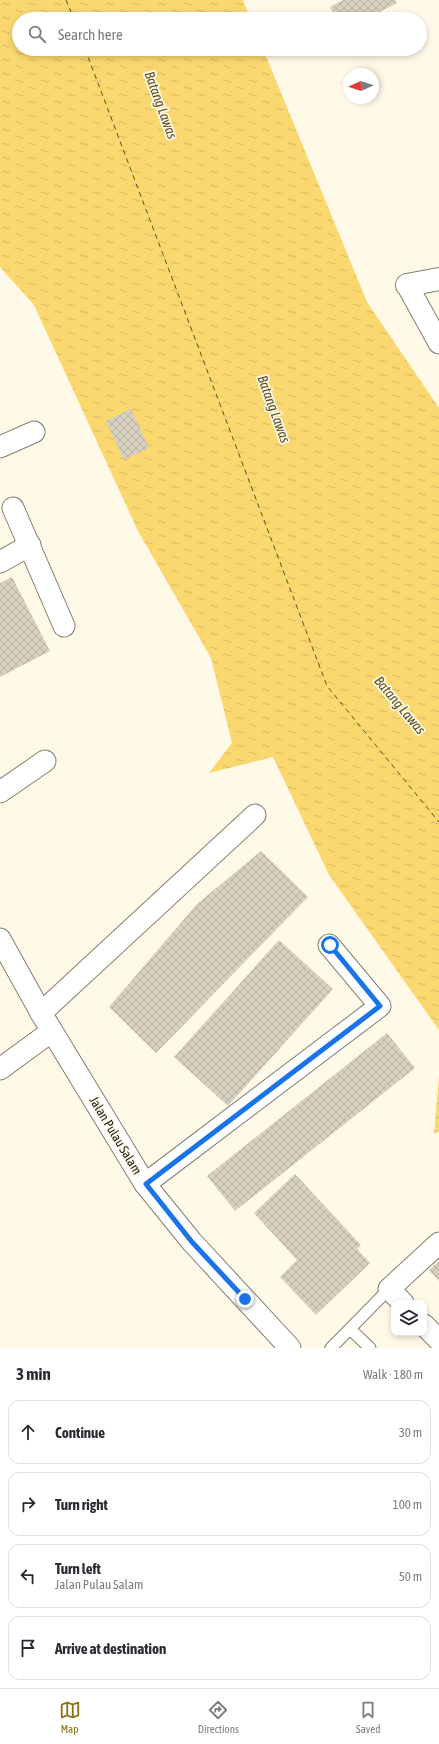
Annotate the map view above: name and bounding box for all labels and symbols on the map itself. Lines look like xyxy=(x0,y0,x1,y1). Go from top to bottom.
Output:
north arrow xyxy=(343,68,379,104)
water label: Batang Lawas xyxy=(141,69,181,141)
water label: Batang Lawas xyxy=(254,373,294,445)
water label: Batang Lawas xyxy=(371,673,429,737)
route start xyxy=(321,936,339,954)
street label: Jalan Pulau Salam xyxy=(86,1094,145,1177)
route end xyxy=(236,1290,254,1308)

